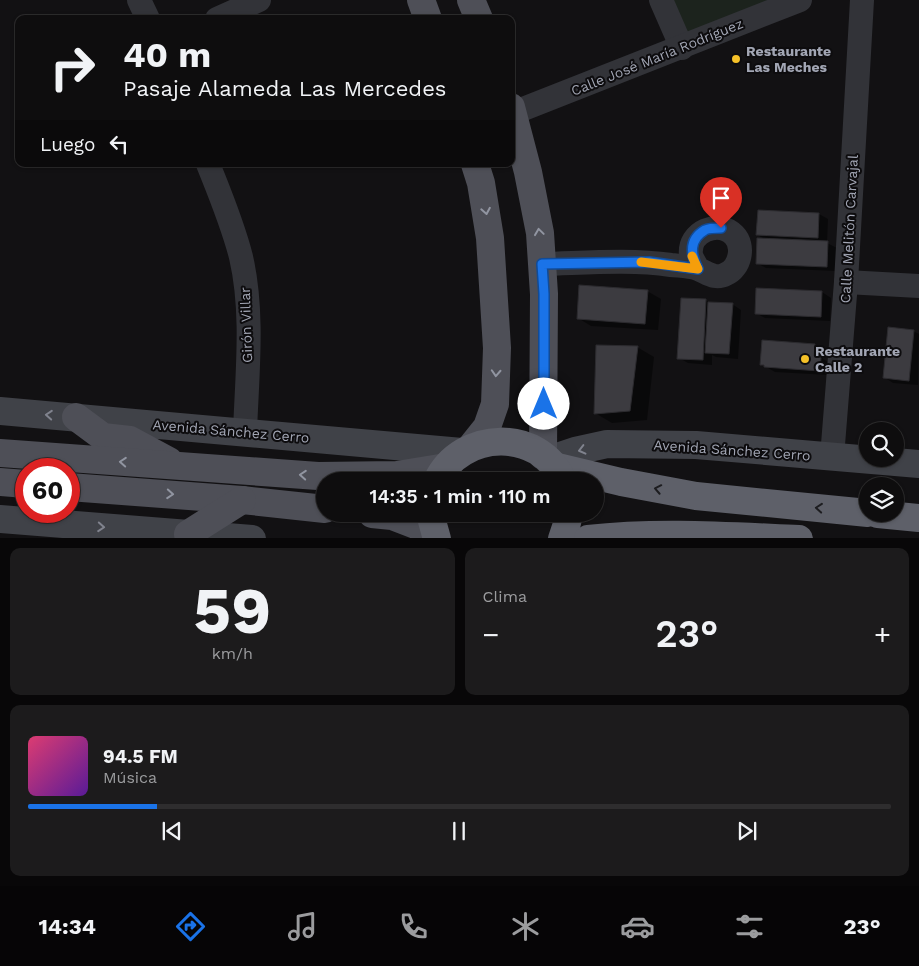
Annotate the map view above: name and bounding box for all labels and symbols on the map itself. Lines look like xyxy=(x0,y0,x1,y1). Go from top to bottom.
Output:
street label: Calle José María Rodríguez xyxy=(569,15,745,99)
place label: Restaurante Las Meches xyxy=(746,43,831,75)
marker: Restaurante Las Meches xyxy=(730,53,742,65)
street label: Calle Melitón Carvajal xyxy=(837,154,861,304)
pin xyxy=(700,177,742,228)
one-way arrow xyxy=(480,207,490,216)
one-way arrow xyxy=(534,228,545,236)
street label: Girón Villar xyxy=(237,287,255,363)
place label: Restaurante Calle 2 xyxy=(815,343,900,375)
marker: Restaurante Calle 2 xyxy=(799,353,811,365)
one-way arrow xyxy=(491,369,502,377)
position arrow xyxy=(517,377,569,429)
one-way arrow xyxy=(45,409,53,420)
street label: Avenida Sánchez Cerro xyxy=(152,416,310,446)
street label: Avenida Sánchez Cerro xyxy=(653,437,811,463)
one-way arrow xyxy=(577,444,586,455)
one-way arrow xyxy=(119,456,127,467)
speed limit sign: 60 xyxy=(15,458,80,523)
one-way arrow xyxy=(299,470,307,481)
one-way arrow xyxy=(653,485,662,495)
one-way arrow xyxy=(166,489,174,500)
one-way arrow xyxy=(815,503,823,514)
one-way arrow xyxy=(97,521,105,532)

